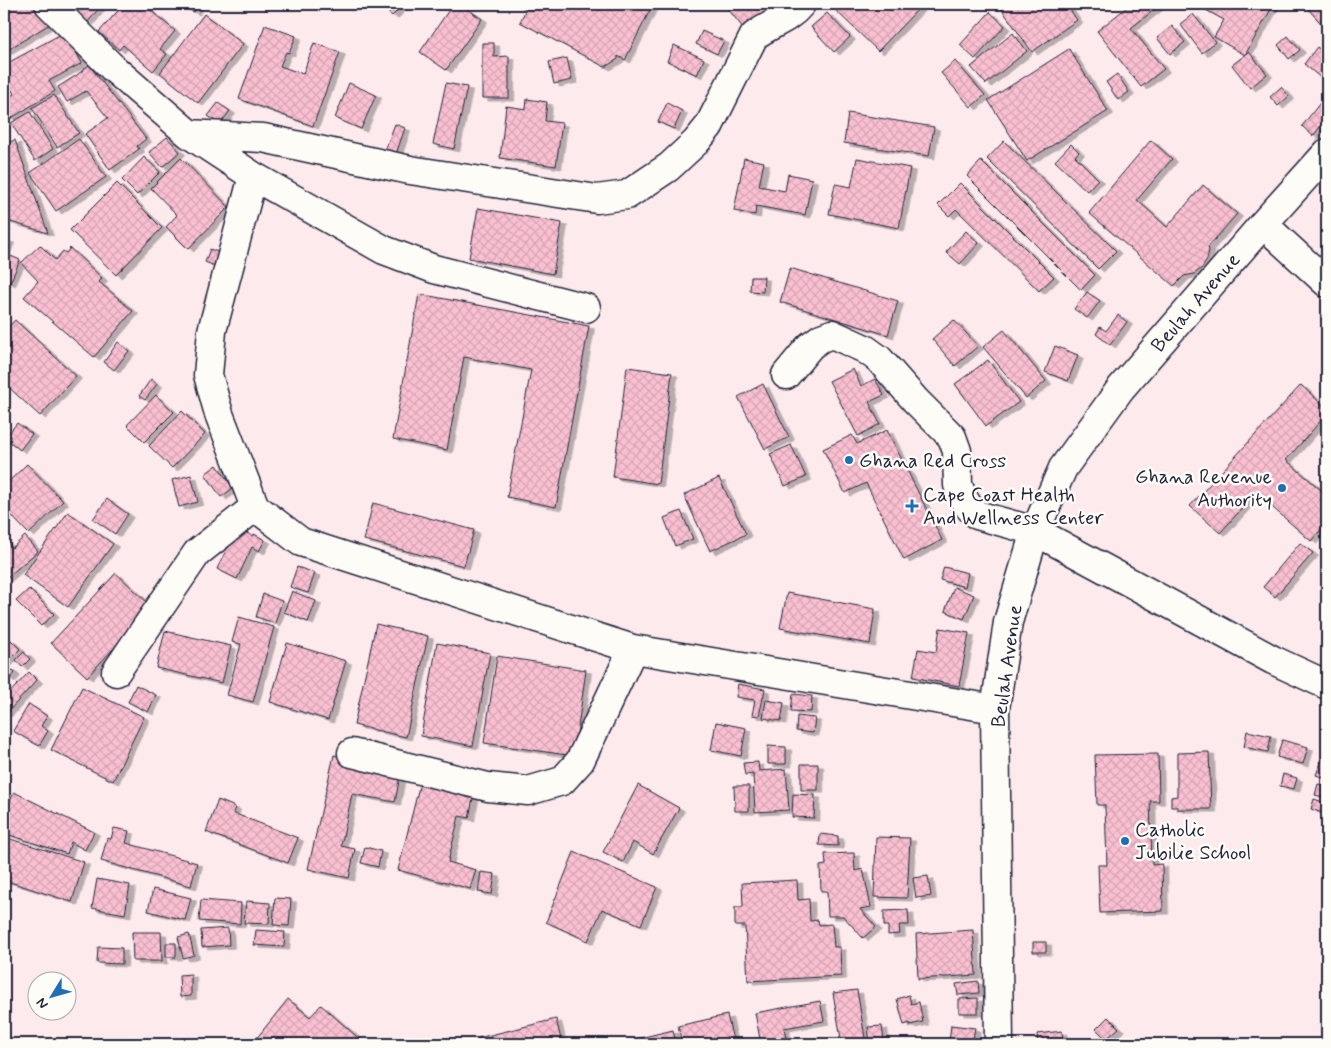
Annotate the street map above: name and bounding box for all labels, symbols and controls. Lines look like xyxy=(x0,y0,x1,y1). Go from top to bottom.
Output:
street label: Beulah Avenue xyxy=(1145,247,1247,358)
place label: Ghana Red Cross xyxy=(859,448,1006,475)
marker: Ghana Red Cross xyxy=(843,454,855,466)
place label: Ghana Revenue Authority xyxy=(1135,464,1272,514)
place label: Cape Coast Health And Wellness Center xyxy=(923,482,1104,532)
marker: Ghana Revenue Authority xyxy=(1276,482,1288,494)
marker: Cape Coast Health And Wellness Center xyxy=(905,499,919,513)
street label: Beulah Avenue xyxy=(986,603,1029,729)
place label: Catholic Jubilie School xyxy=(1135,817,1251,867)
marker: Catholic Jubilie School xyxy=(1119,835,1131,847)
north arrow xyxy=(28,970,78,1020)
text: N xyxy=(32,994,52,1012)

